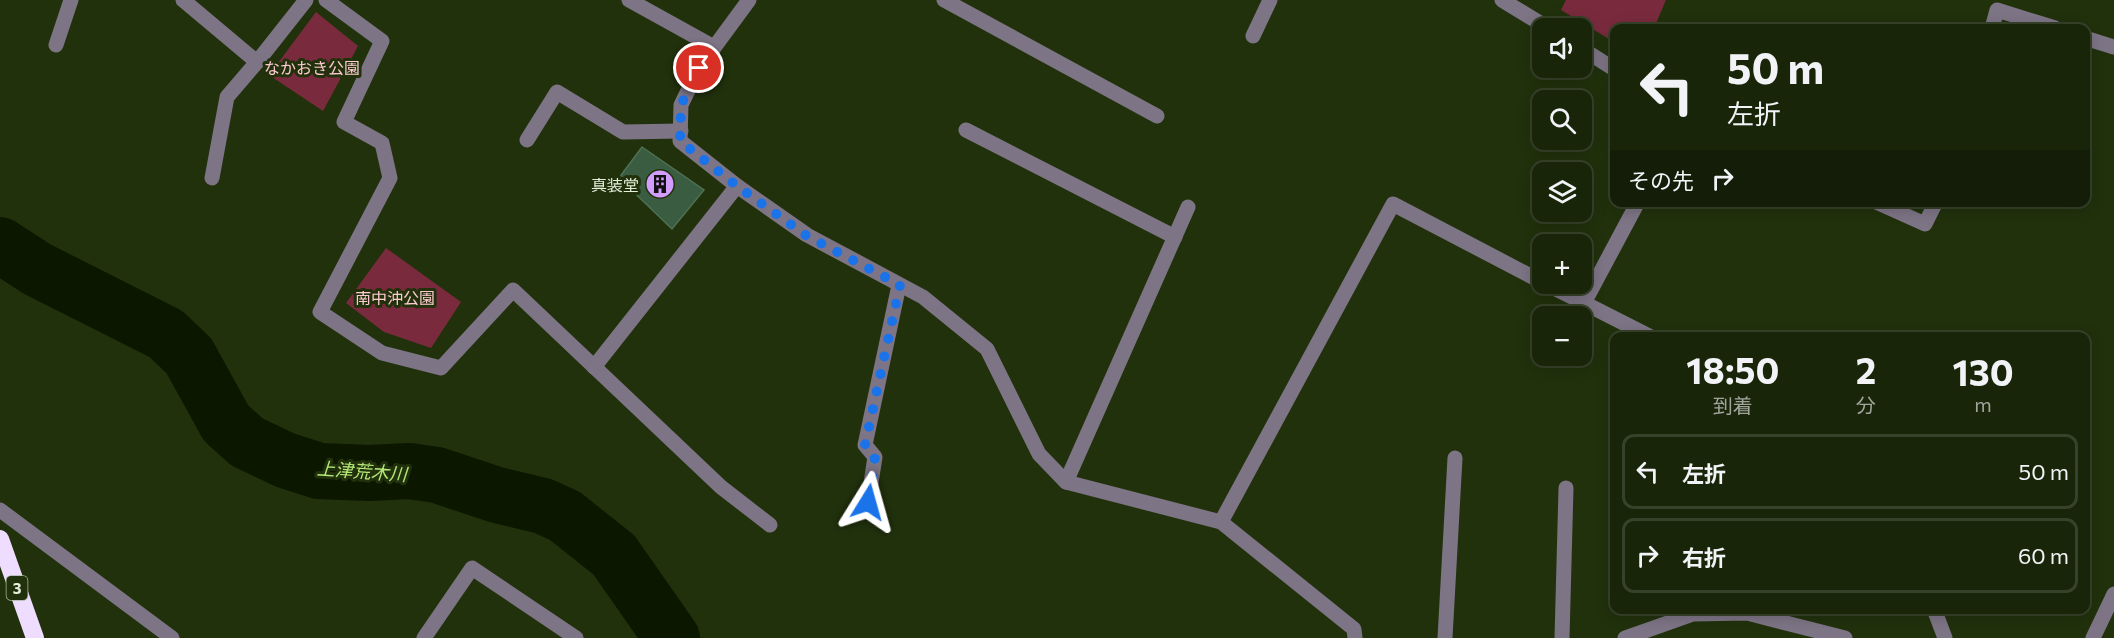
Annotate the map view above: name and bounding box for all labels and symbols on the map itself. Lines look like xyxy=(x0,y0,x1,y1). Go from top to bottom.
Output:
pin xyxy=(673,42,724,93)
park label: なかおき公園 xyxy=(264,58,360,77)
building icon: 真装堂 xyxy=(644,168,676,200)
place label: 真装堂 xyxy=(591,175,639,194)
park label: 南中沖公園 xyxy=(355,288,435,307)
water label: 上津荒木川 xyxy=(316,457,410,485)
position arrow xyxy=(836,470,900,534)
road number: 3 xyxy=(7,576,28,600)

